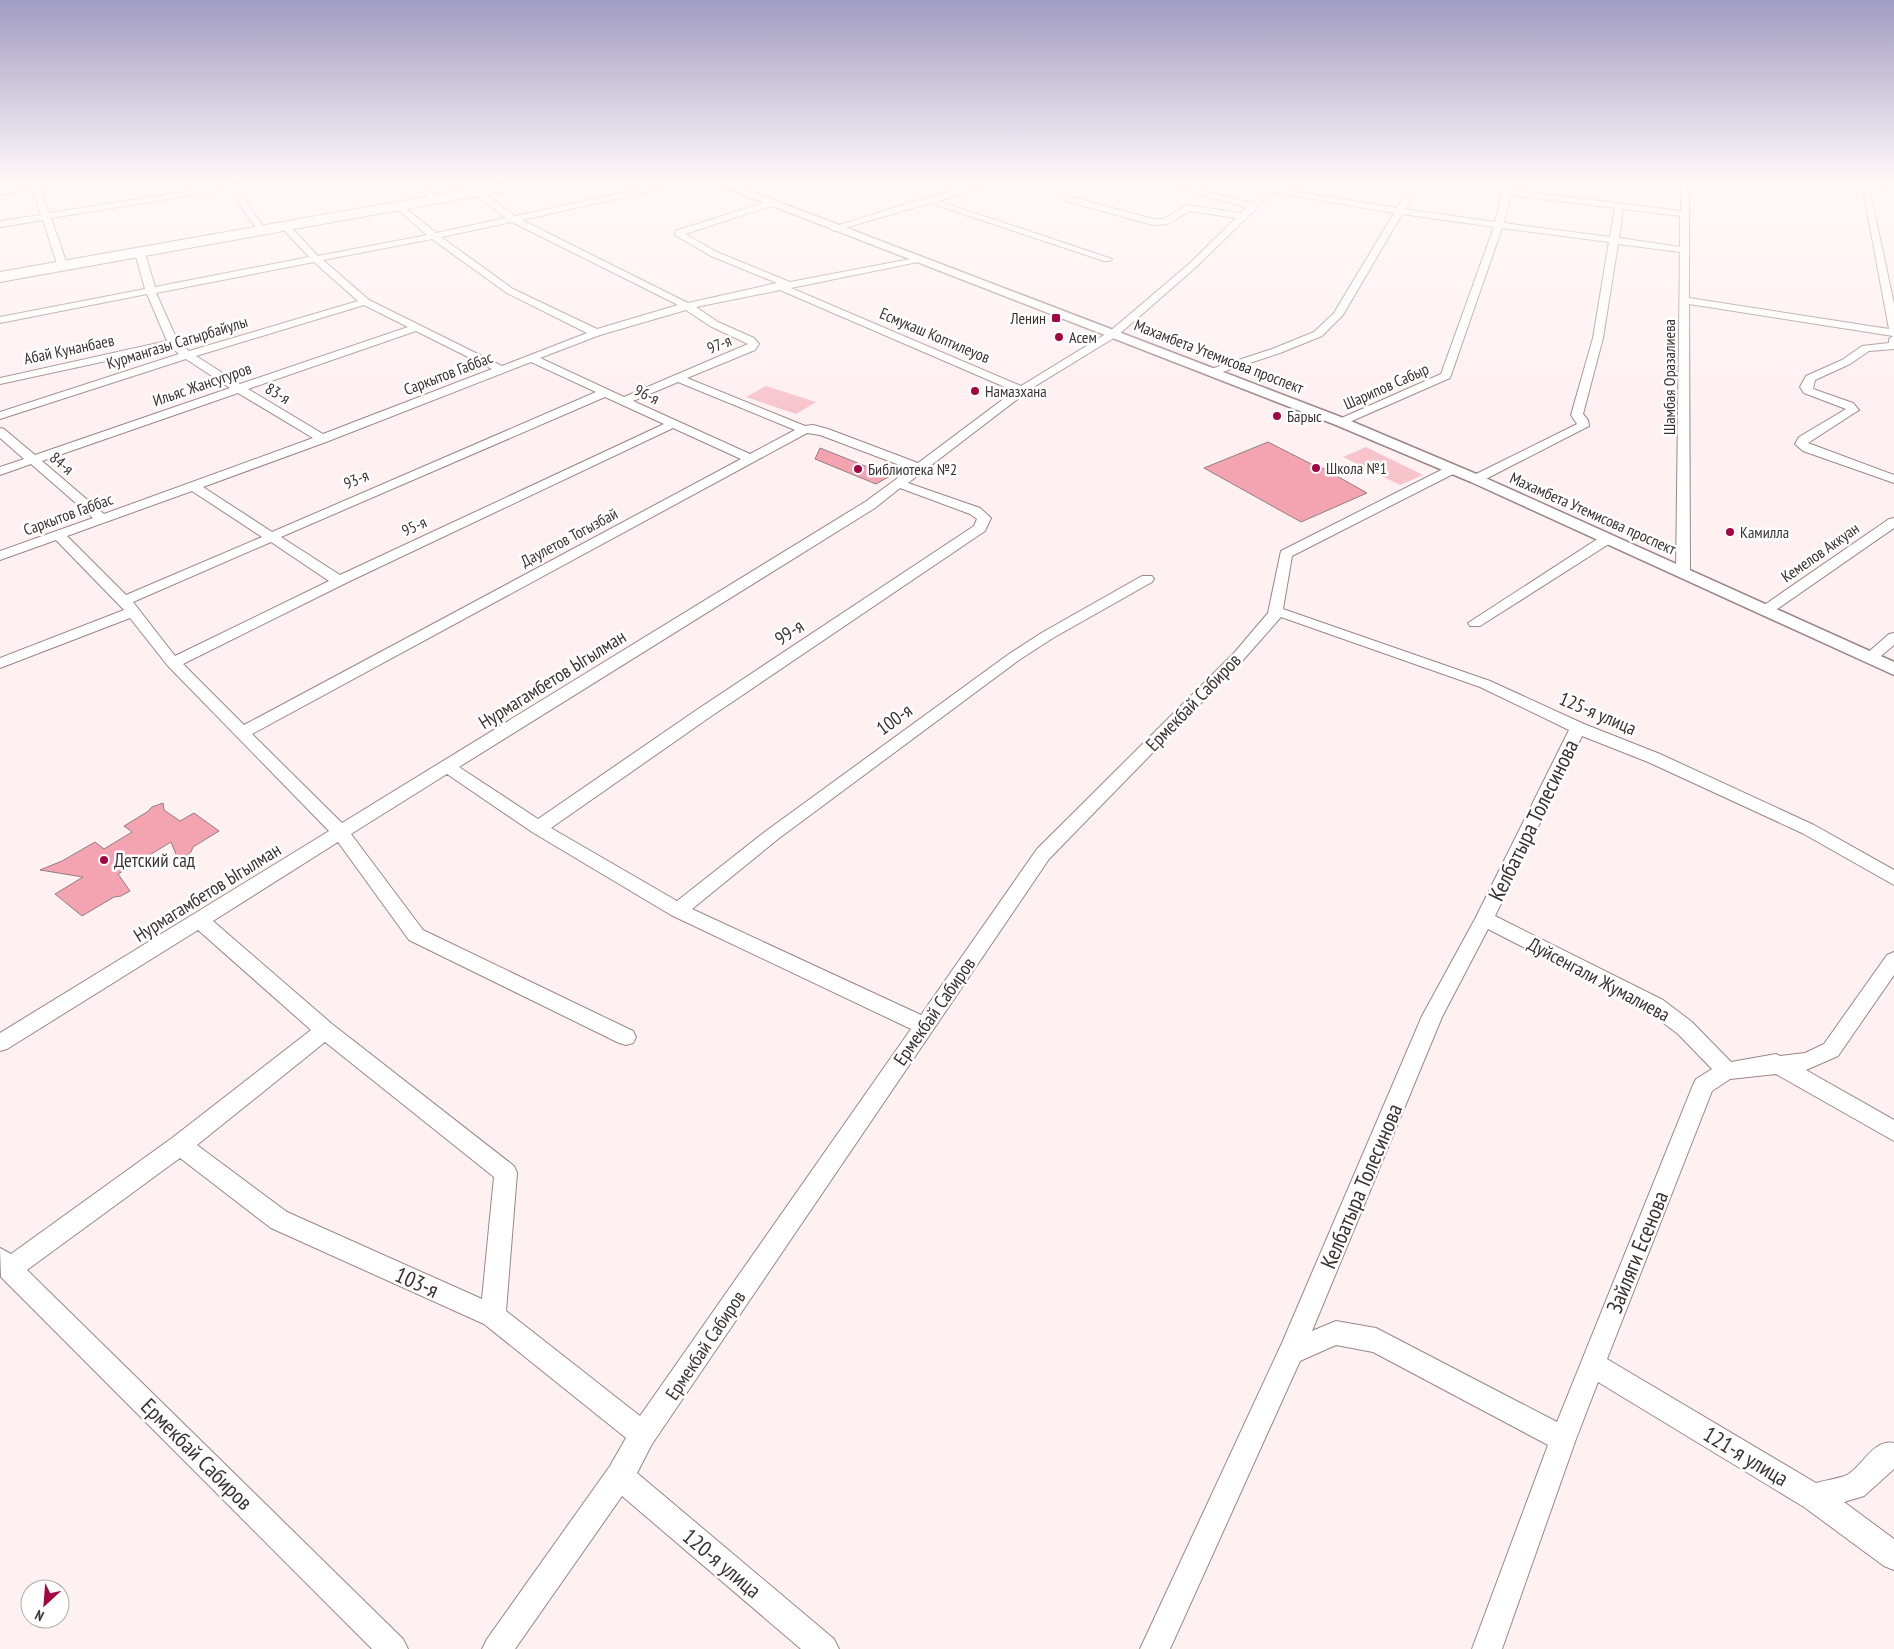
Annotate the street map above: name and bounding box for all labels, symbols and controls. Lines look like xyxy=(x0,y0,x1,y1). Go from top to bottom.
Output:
street label: Есмукаш Коптилеуов xyxy=(877,303,993,367)
place label: Ленин xyxy=(1009,308,1046,328)
street label: Курмангазы Сагырбайулы xyxy=(104,311,250,373)
marker: Ленин xyxy=(1050,312,1062,324)
street label: Махамбета Утемисова проспект xyxy=(1132,314,1307,398)
street label: Шамбая Оразалиева xyxy=(1659,319,1679,435)
place label: Асем xyxy=(1069,327,1097,347)
street label: Абай Кунанбаев xyxy=(22,330,116,368)
street label: 97-я xyxy=(704,330,734,358)
marker: Асем xyxy=(1053,331,1065,343)
street label: Саркытов Габбас xyxy=(401,347,496,399)
street label: Ильяс Жансугуров xyxy=(150,358,254,410)
street label: Шарипов Сабыр xyxy=(1340,358,1432,414)
street label: 83-я xyxy=(262,378,294,408)
street label: 96-я xyxy=(631,380,663,408)
place label: Намазхана xyxy=(985,381,1047,401)
marker: Намазхана xyxy=(969,385,981,397)
place label: Барыс xyxy=(1287,406,1322,426)
marker: Барыс xyxy=(1271,410,1283,422)
street label: 84-я xyxy=(46,447,78,479)
place label: Школа №1 xyxy=(1326,458,1387,478)
place label: Библиотека №2 xyxy=(868,459,957,479)
marker: Школа №1 xyxy=(1310,462,1322,474)
marker: Библиотека №2 xyxy=(852,463,864,475)
street label: 93-я xyxy=(340,465,372,493)
street label: Махамбета Утемисова проспект xyxy=(1507,467,1680,559)
street label: Саркытов Габбас xyxy=(21,488,116,539)
street label: Даулетов Тогызбай xyxy=(517,503,621,571)
street label: 95-я xyxy=(398,512,430,540)
street label: Кемелов Аккуан xyxy=(1777,518,1863,586)
place label: Камилла xyxy=(1740,522,1789,542)
marker: Камилла xyxy=(1724,526,1736,538)
street label: 99-я xyxy=(770,614,808,650)
street label: Нурмагамбетов Ыгылман xyxy=(474,624,630,734)
street label: Ермекбай Сабиров xyxy=(1140,648,1246,756)
street label: 125-я улица xyxy=(1556,686,1640,740)
street label: 100-я xyxy=(871,698,917,740)
street label: Келбатыра Толесинова xyxy=(1482,735,1584,905)
street label: Нурмагамбетов Ыгылман xyxy=(129,837,285,947)
place label: Детский сад xyxy=(114,848,196,872)
marker: Детский сад xyxy=(98,854,110,866)
street label: Дуйсенгали Жумалиева xyxy=(1524,931,1674,1027)
street label: Ермекбай Сабиров xyxy=(888,952,980,1070)
street label: Келбатыра Толесинова xyxy=(1314,1099,1408,1273)
street label: Зайляги Есенова xyxy=(1600,1187,1674,1317)
street label: 103-я xyxy=(391,1260,443,1304)
street label: Ермекбай Сабиров xyxy=(660,1286,750,1404)
street label: Ермекбай Сабиров xyxy=(135,1392,259,1516)
street label: 121-я улица xyxy=(1698,1420,1794,1492)
street label: 120-я улица xyxy=(677,1522,767,1604)
north arrow xyxy=(20,1579,70,1629)
text: N xyxy=(32,1606,47,1625)

